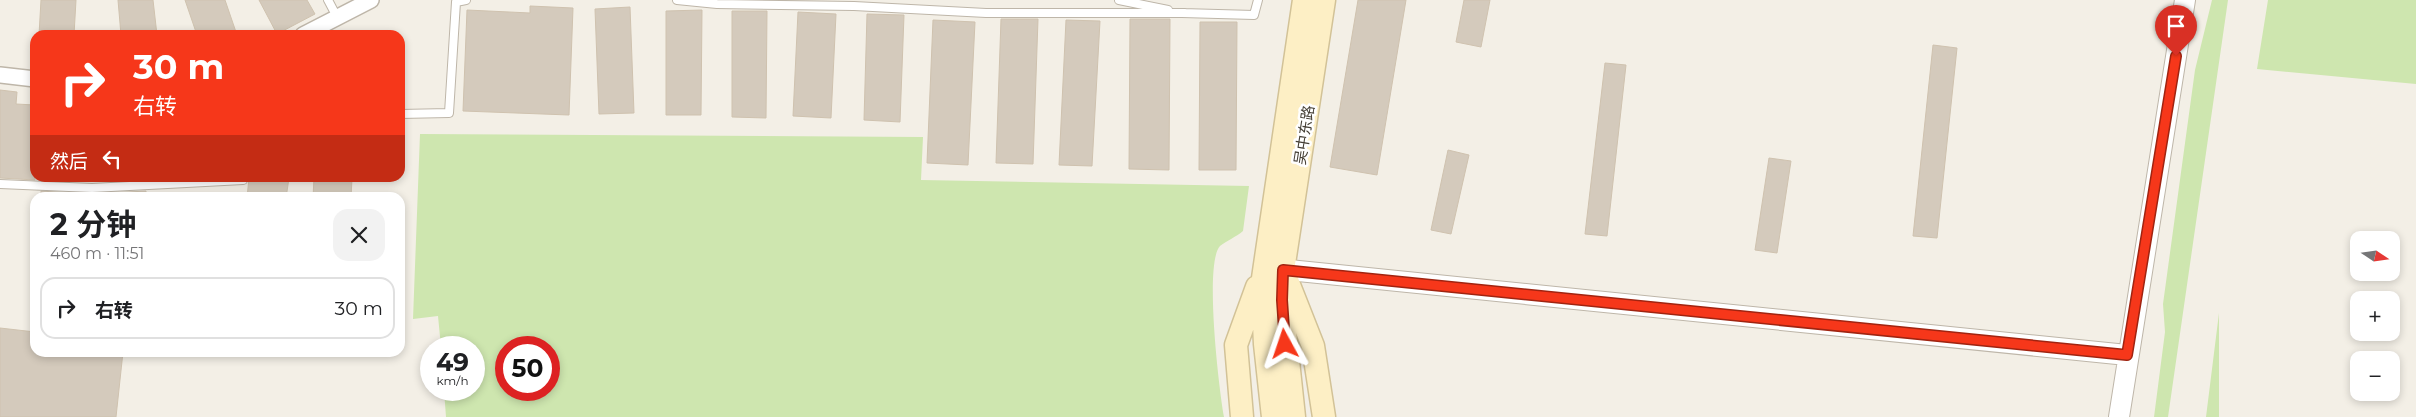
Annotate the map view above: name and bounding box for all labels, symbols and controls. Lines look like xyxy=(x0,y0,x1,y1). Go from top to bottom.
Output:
pin xyxy=(2155,5,2197,56)
icon: arrive xyxy=(2162,12,2190,40)
text: 30 m xyxy=(133,45,224,88)
icon: right xyxy=(50,50,115,115)
text: 右转 xyxy=(133,93,177,120)
street label: 吴中东路 xyxy=(1290,104,1318,166)
icon: left xyxy=(98,145,126,173)
text: 然后 xyxy=(50,150,88,173)
text: 2 分钟 xyxy=(50,206,136,243)
button: close xyxy=(333,209,385,261)
north arrow xyxy=(2350,231,2400,281)
map controls xyxy=(2350,231,2400,401)
text: 460 m · 11:51 xyxy=(50,244,144,263)
button: + xyxy=(2350,291,2400,341)
icon: right xyxy=(52,294,80,322)
text: 30 m xyxy=(335,297,383,320)
text: 右转 xyxy=(95,299,133,322)
position arrow xyxy=(1258,317,1310,369)
speed limit sign: 50 xyxy=(495,336,560,401)
text: 49 xyxy=(436,347,469,377)
button: − xyxy=(2350,351,2400,401)
text: km/h xyxy=(436,373,469,388)

